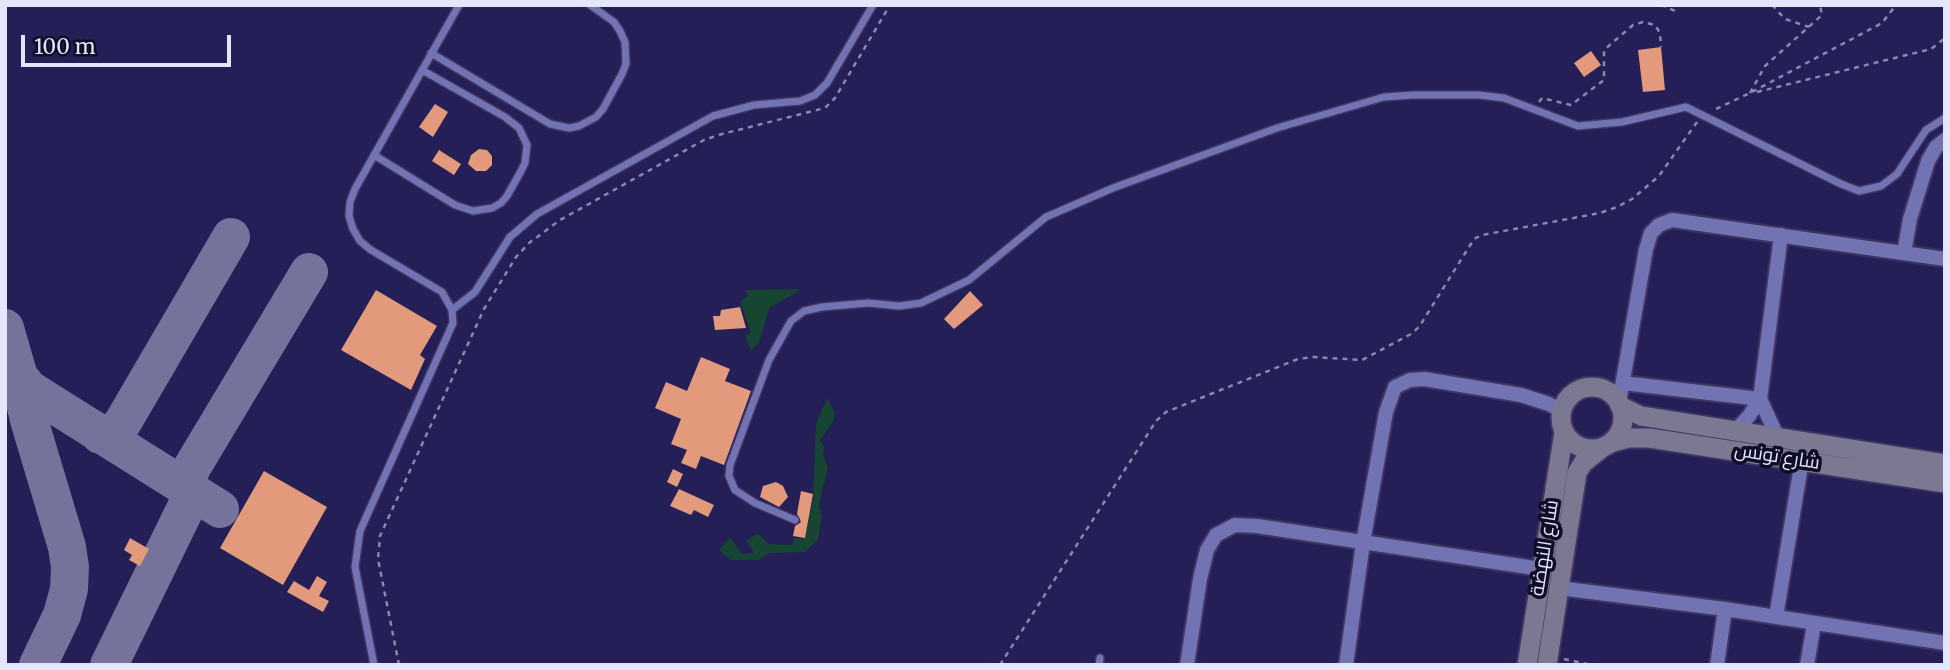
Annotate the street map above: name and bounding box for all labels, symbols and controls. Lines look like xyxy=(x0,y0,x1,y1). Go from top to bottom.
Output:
scale bar xyxy=(24,21,234,65)
text: 100 m xyxy=(34,33,96,60)
street label: شارع تونس xyxy=(1733,439,1821,475)
street label: شارع النهضة xyxy=(1526,498,1564,598)

